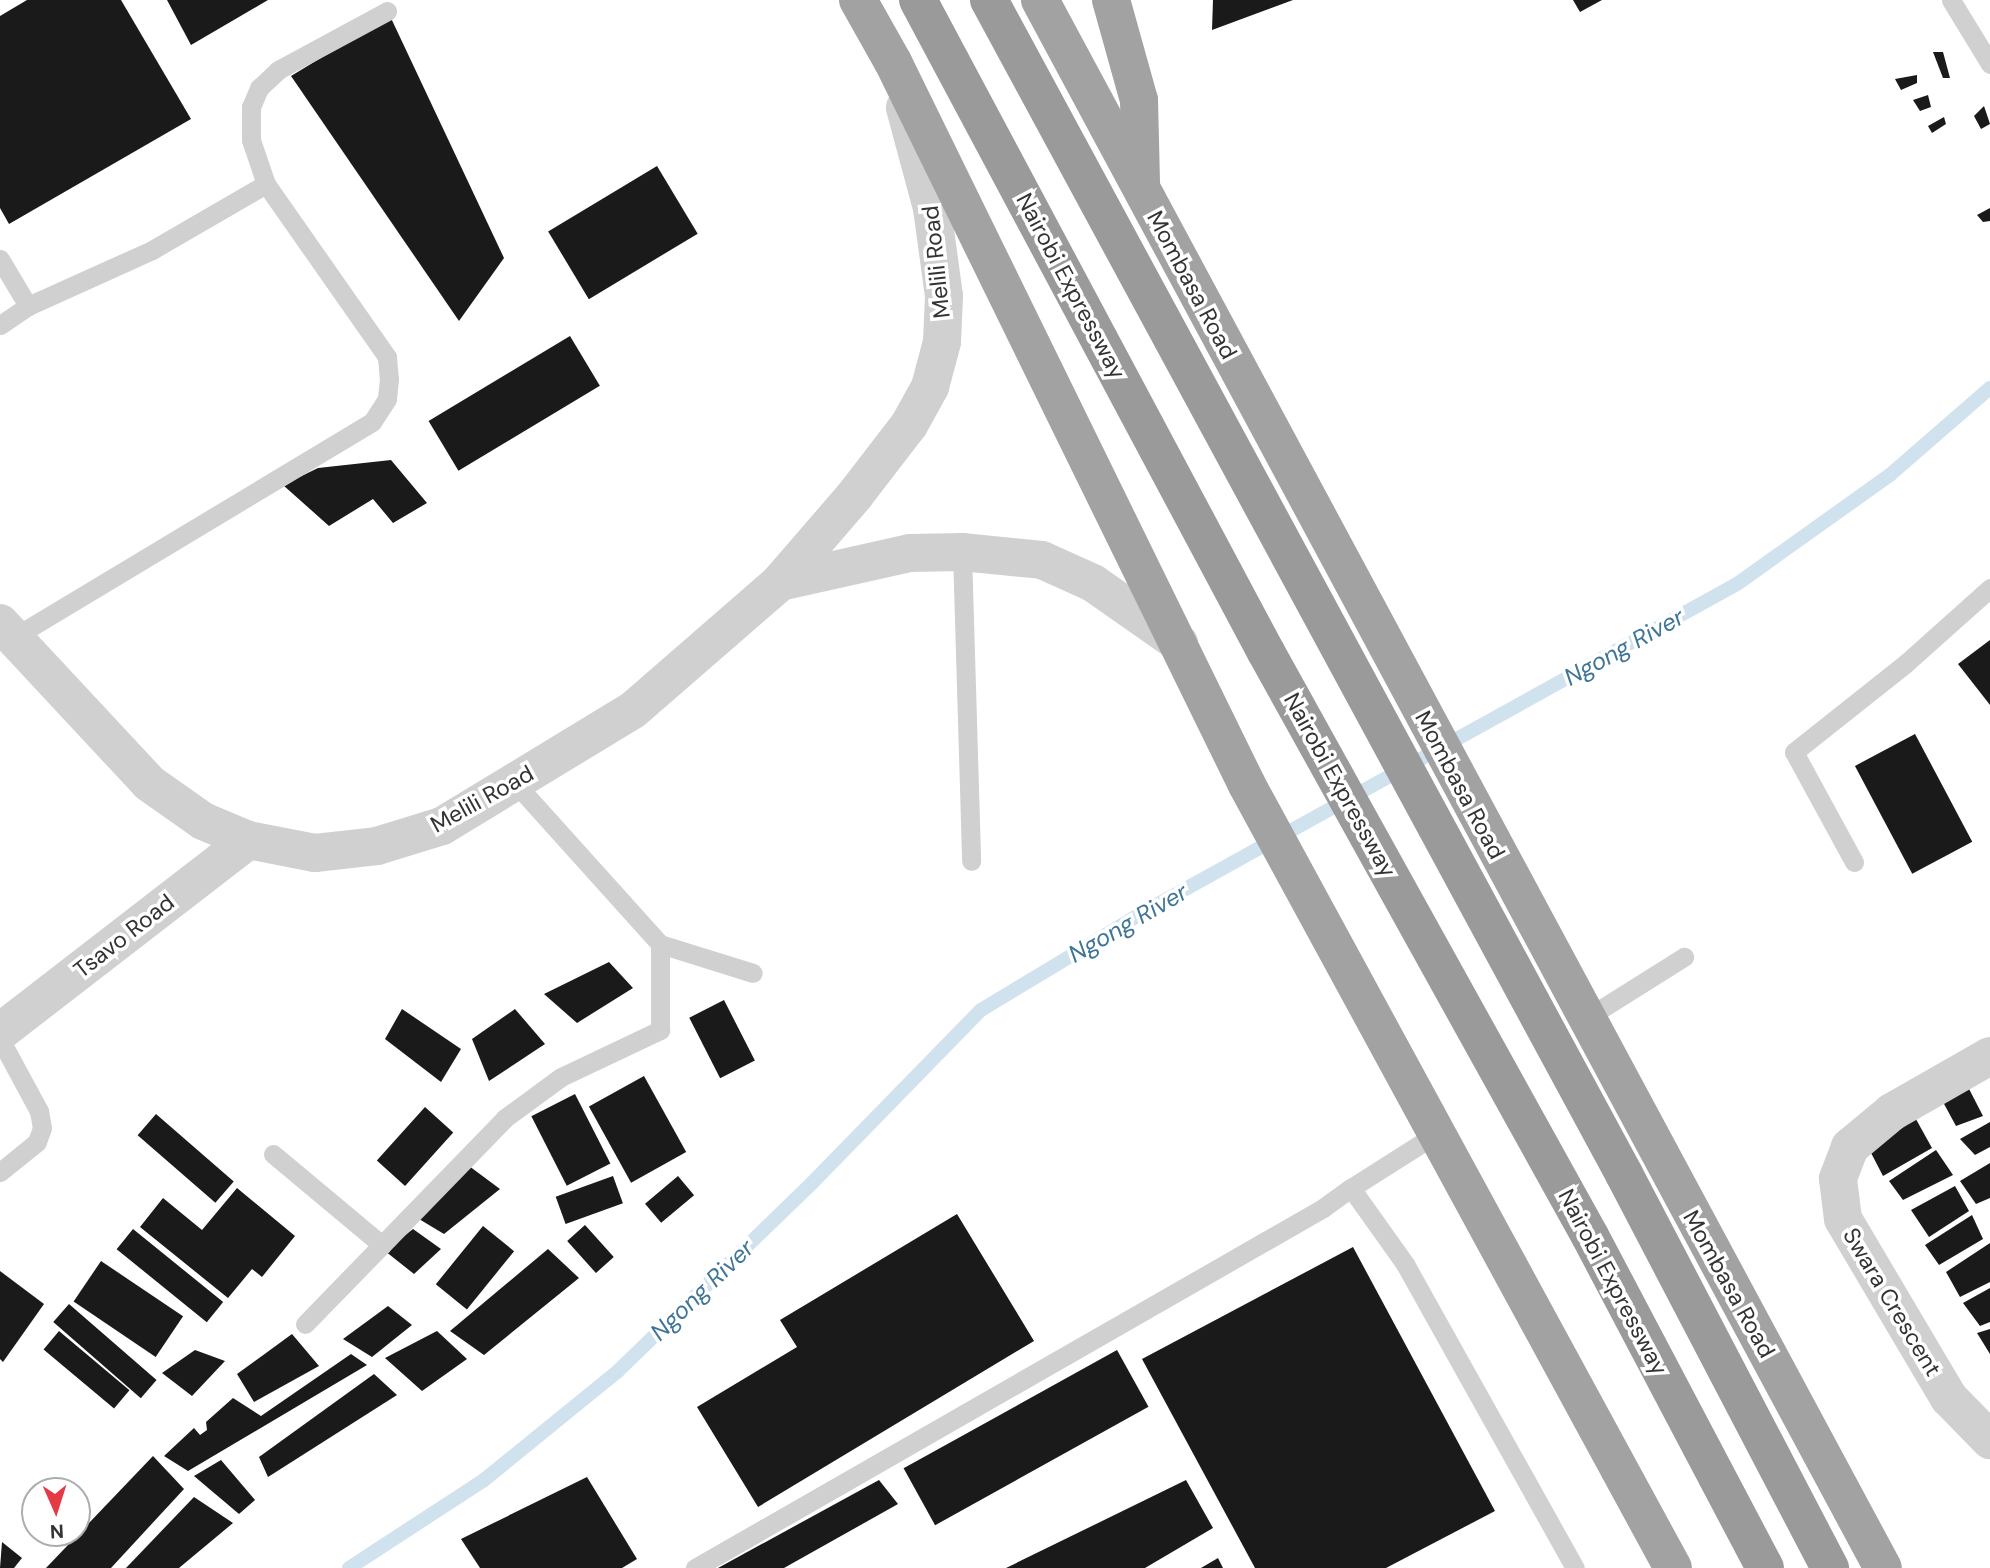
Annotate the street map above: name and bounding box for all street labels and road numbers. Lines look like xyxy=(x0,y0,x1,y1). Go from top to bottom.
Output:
street label: Nairobi Expressway xyxy=(1010,188,1132,384)
street label: Melili Road xyxy=(916,204,956,320)
street label: Mombasa Road xyxy=(1141,206,1243,364)
street label: Nairobi Expressway xyxy=(1278,688,1402,882)
street label: Mombasa Road xyxy=(1409,706,1511,864)
street label: Melili Road xyxy=(426,759,538,839)
street label: Tsavo Road xyxy=(68,888,180,984)
street label: Nairobi Expressway xyxy=(1552,1184,1674,1380)
street label: Mombasa Road xyxy=(1677,1206,1781,1362)
street label: Swara Crescent xyxy=(1837,1223,1947,1381)

